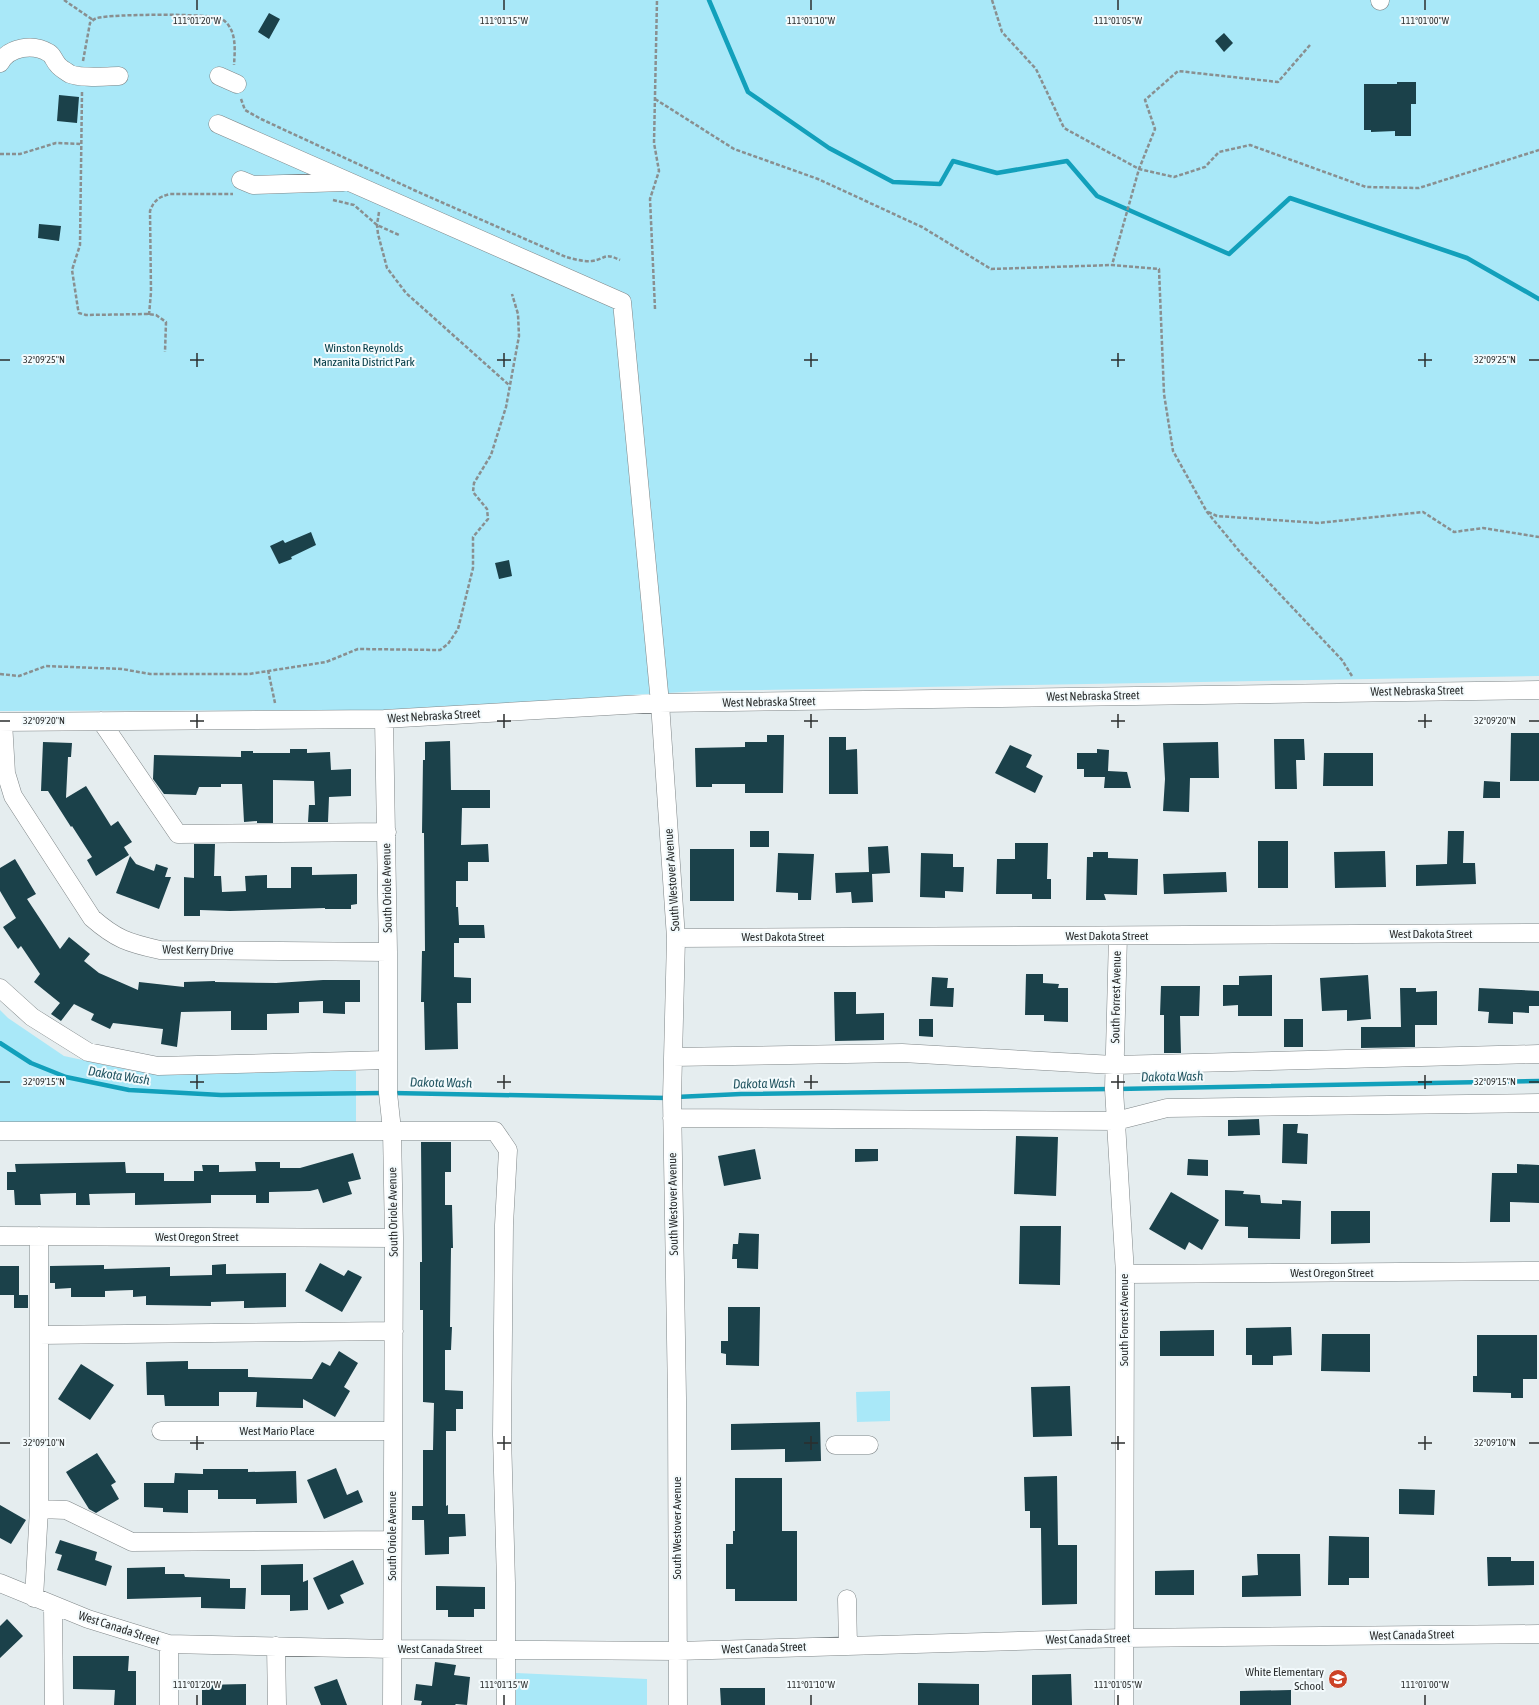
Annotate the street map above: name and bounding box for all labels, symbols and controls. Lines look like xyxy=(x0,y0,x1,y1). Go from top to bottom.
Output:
text: 111°01'20"W xyxy=(173,15,222,26)
text: 111°01'15"W xyxy=(480,15,529,26)
text: 111°01'10"W xyxy=(787,15,836,26)
text: 111°01'05"W xyxy=(1094,15,1143,26)
text: 111°01'00"W xyxy=(1401,15,1450,26)
park label: Winston Reynolds Manzanita District Park xyxy=(313,341,416,369)
text: 32°09'25"N xyxy=(23,354,65,365)
text: 32°09'25"N xyxy=(1474,354,1516,365)
street label: West Nebraska Street xyxy=(1370,683,1464,699)
street label: West Nebraska Street xyxy=(1046,688,1140,704)
street label: West Nebraska Street xyxy=(722,694,816,710)
street label: West Nebraska Street xyxy=(387,707,481,725)
text: 32°09'20"N xyxy=(23,715,65,726)
text: 32°09'20"N xyxy=(1474,715,1516,726)
street label: South Westover Avenue xyxy=(661,828,683,932)
street label: South Oriole Avenue xyxy=(379,843,395,933)
street label: West Dakota Street xyxy=(1389,927,1473,941)
street label: West Dakota Street xyxy=(1065,929,1149,943)
street label: West Dakota Street xyxy=(741,930,825,944)
street label: West Kerry Drive xyxy=(162,942,234,958)
street label: South Forrest Avenue xyxy=(1108,951,1124,1043)
water label: Dakota Wash xyxy=(87,1063,152,1088)
water label: Dakota Wash xyxy=(1141,1068,1204,1085)
water label: Dakota Wash xyxy=(410,1074,473,1091)
water label: Dakota Wash xyxy=(733,1075,796,1092)
text: 32°09'15"N xyxy=(23,1076,65,1087)
text: 32°09'15"N xyxy=(1474,1076,1516,1087)
street label: South Westover Avenue xyxy=(665,1152,681,1256)
street label: South Oriole Avenue xyxy=(385,1167,401,1257)
street label: West Oregon Street xyxy=(155,1230,239,1244)
street label: West Oregon Street xyxy=(1290,1266,1374,1280)
street label: South Forrest Avenue xyxy=(1117,1274,1131,1366)
street label: West Mario Place xyxy=(240,1424,314,1438)
text: 32°09'10"N xyxy=(23,1437,65,1448)
text: 32°09'10"N xyxy=(1474,1437,1516,1448)
street label: South Westover Avenue xyxy=(670,1477,684,1579)
street label: South Oriole Avenue xyxy=(385,1491,399,1581)
street label: West Canada Street xyxy=(77,1608,162,1648)
street label: West Canada Street xyxy=(1370,1627,1455,1643)
street label: West Canada Street xyxy=(1046,1631,1131,1647)
street label: West Canada Street xyxy=(721,1640,807,1656)
street label: West Canada Street xyxy=(398,1642,483,1656)
place label: White Elementary School xyxy=(1245,1665,1325,1693)
school or university icon: White Elementary School xyxy=(1327,1668,1349,1690)
text: 111°01'20"W xyxy=(173,1679,222,1690)
text: 111°01'15"W xyxy=(480,1679,529,1690)
text: 111°01'10"W xyxy=(787,1679,836,1690)
text: 111°01'05"W xyxy=(1094,1679,1143,1690)
text: 111°01'00"W xyxy=(1401,1679,1450,1690)

